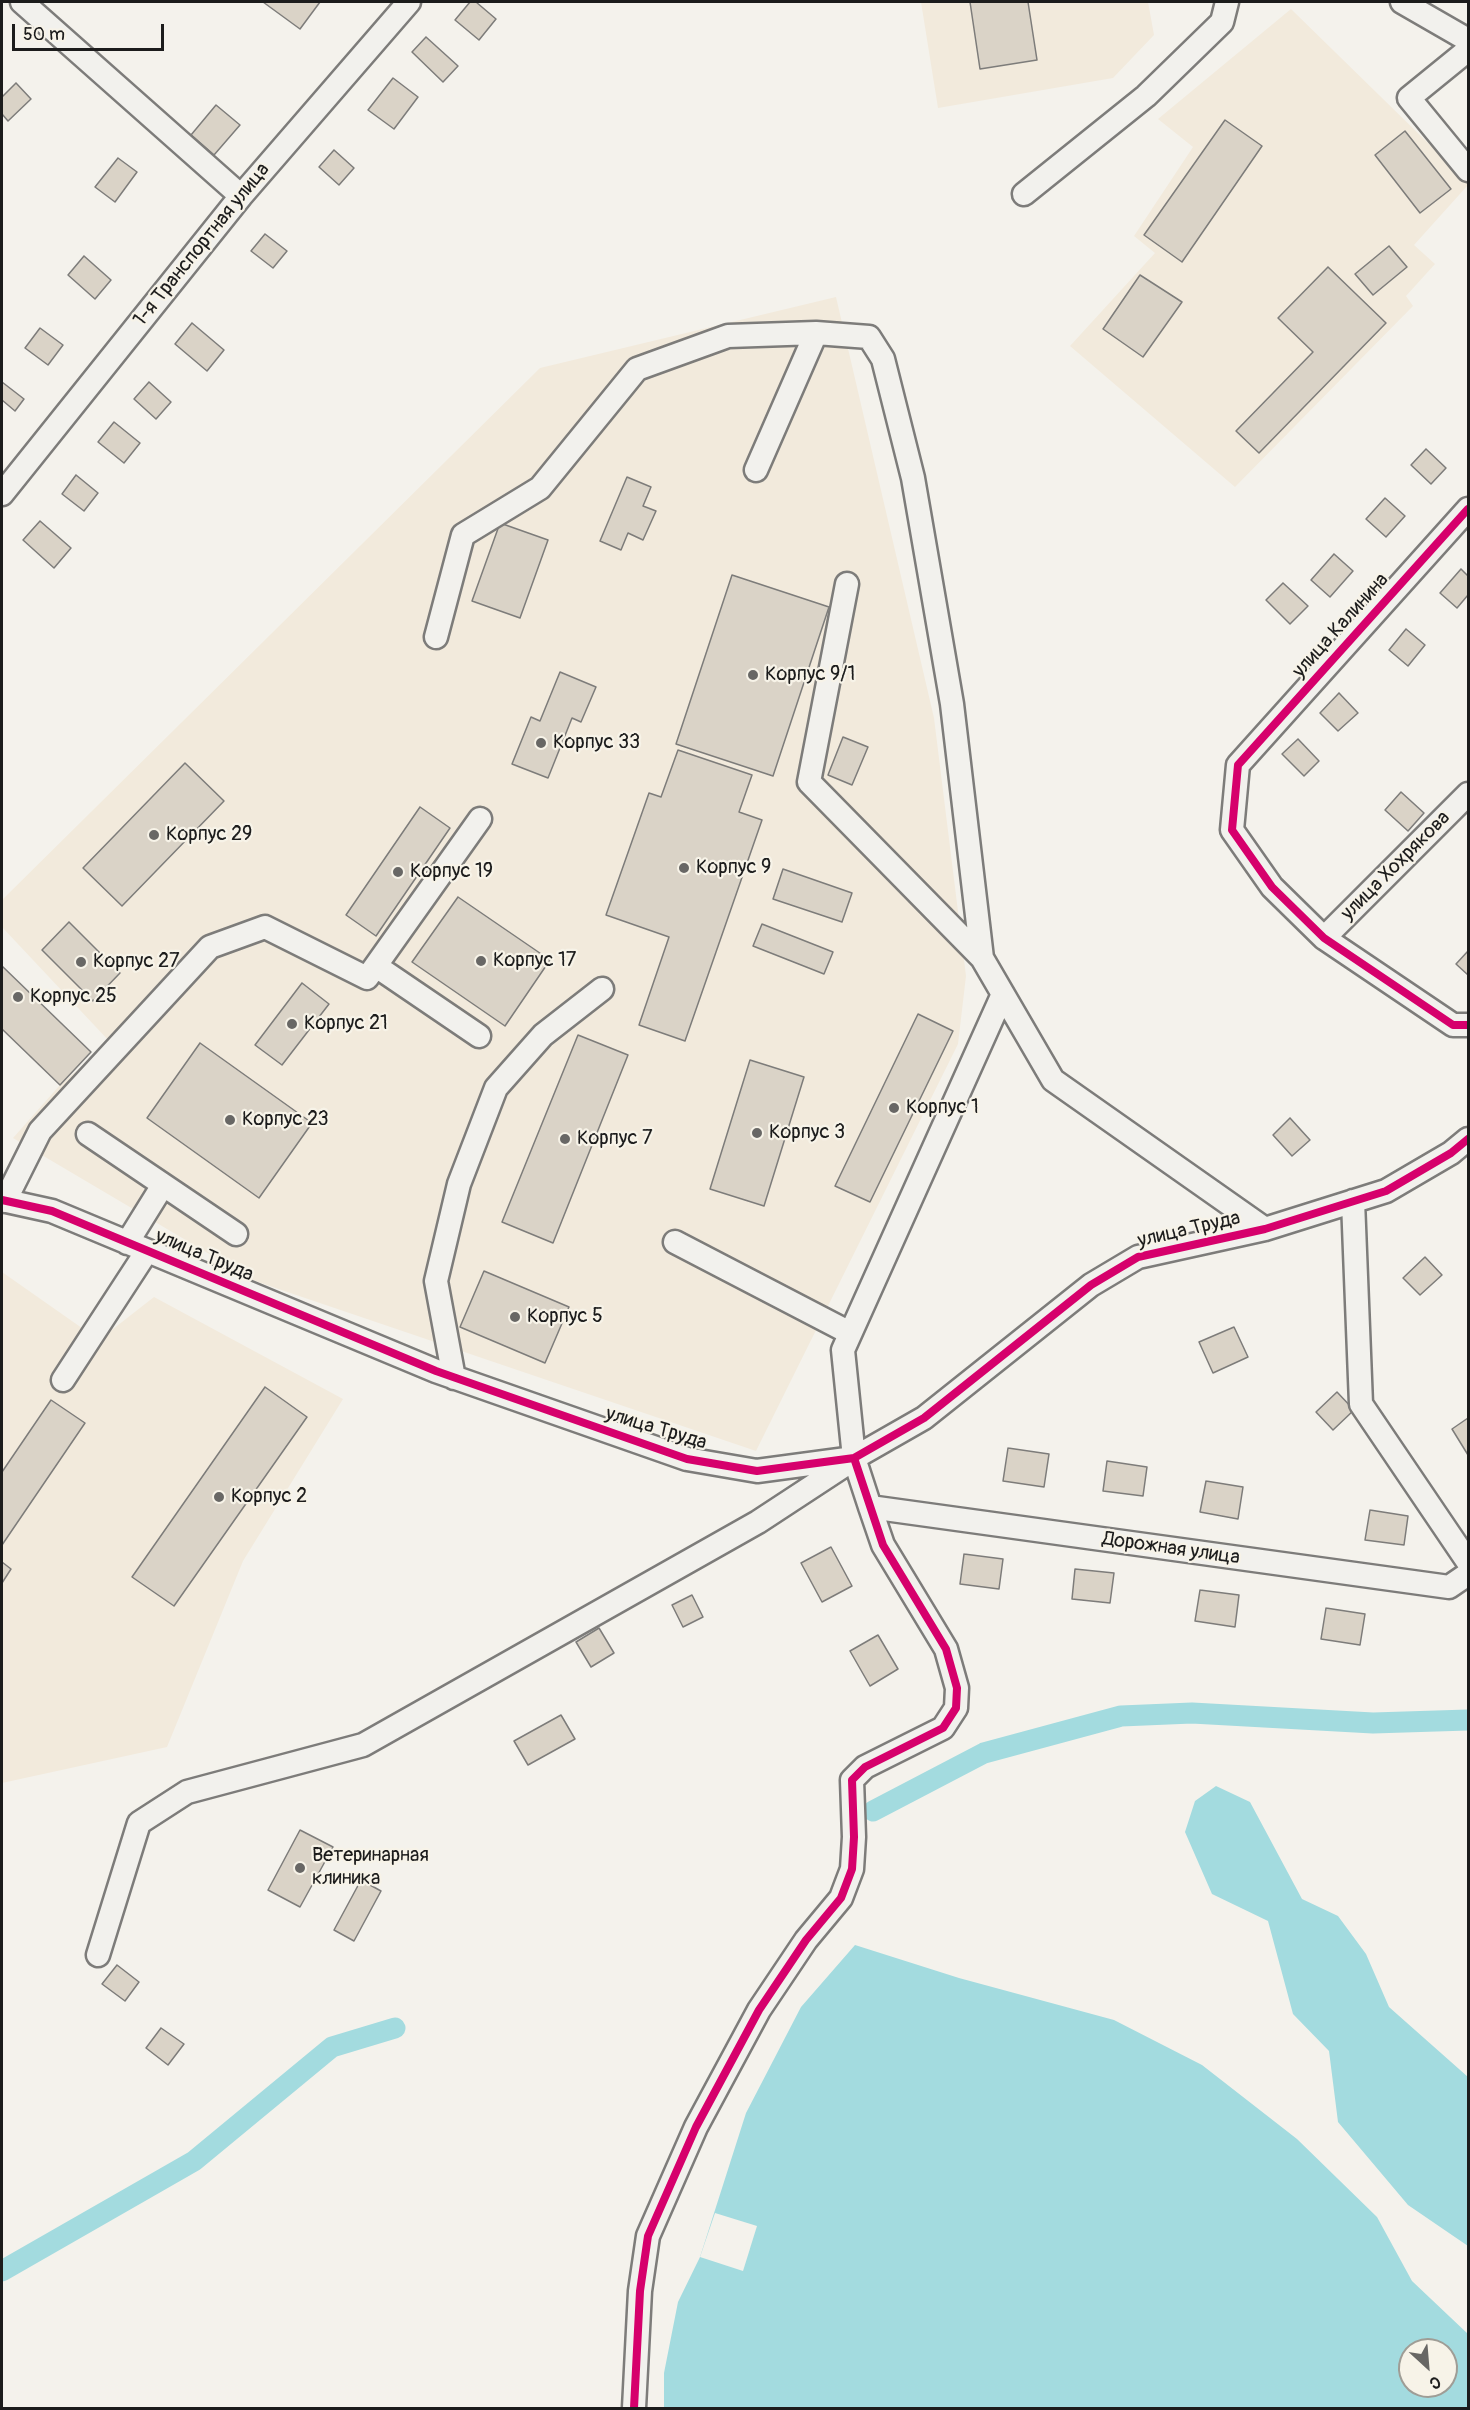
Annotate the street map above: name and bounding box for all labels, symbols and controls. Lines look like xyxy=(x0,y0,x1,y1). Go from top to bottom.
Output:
scale bar xyxy=(15,12,166,50)
text: 50 m xyxy=(23,23,65,46)
street label: 1-я Транспортная улица xyxy=(129,158,275,332)
street label: улица Калинина xyxy=(1288,569,1394,683)
place label: Корпус 9/1 xyxy=(765,663,855,687)
marker: Корпус 9/1 xyxy=(746,668,760,682)
place label: Корпус 33 xyxy=(553,731,640,755)
marker: Корпус 33 xyxy=(534,736,548,750)
street label: улица Хохрякова xyxy=(1336,806,1456,926)
place label: Корпус 29 xyxy=(166,823,252,847)
marker: Корпус 29 xyxy=(147,828,161,842)
place label: Корпус 9 xyxy=(696,856,771,880)
place label: Корпус 19 xyxy=(410,860,493,884)
marker: Корпус 9 xyxy=(677,861,691,875)
marker: Корпус 19 xyxy=(391,865,405,879)
place label: Корпус 17 xyxy=(493,949,576,973)
place label: Корпус 27 xyxy=(93,950,180,974)
marker: Корпус 17 xyxy=(474,954,488,968)
marker: Корпус 27 xyxy=(74,955,88,969)
place label: Корпус 25 xyxy=(30,985,117,1009)
marker: Корпус 25 xyxy=(11,990,25,1004)
place label: Корпус 21 xyxy=(304,1012,388,1036)
marker: Корпус 21 xyxy=(285,1017,299,1031)
place label: Корпус 1 xyxy=(906,1096,979,1120)
marker: Корпус 1 xyxy=(887,1101,901,1115)
place label: Корпус 23 xyxy=(242,1108,329,1132)
marker: Корпус 23 xyxy=(223,1113,237,1127)
place label: Корпус 3 xyxy=(769,1121,845,1145)
marker: Корпус 3 xyxy=(750,1126,764,1140)
place label: Корпус 7 xyxy=(577,1127,652,1151)
marker: Корпус 7 xyxy=(558,1132,572,1146)
street label: улица Труда xyxy=(1135,1207,1243,1253)
street label: улица Труда xyxy=(151,1225,257,1287)
place label: Корпус 5 xyxy=(527,1305,603,1329)
marker: Корпус 5 xyxy=(508,1310,522,1324)
street label: улица Труда xyxy=(603,1402,709,1456)
place label: Корпус 2 xyxy=(231,1485,307,1509)
marker: Корпус 2 xyxy=(212,1490,226,1504)
street label: Дорожная улица xyxy=(1101,1527,1241,1571)
place label: Ветеринарная клиника xyxy=(312,1844,429,1891)
marker: Ветеринарная клиника xyxy=(293,1861,307,1875)
north arrow xyxy=(1398,2338,1458,2398)
text: С xyxy=(1426,2371,1444,2394)

